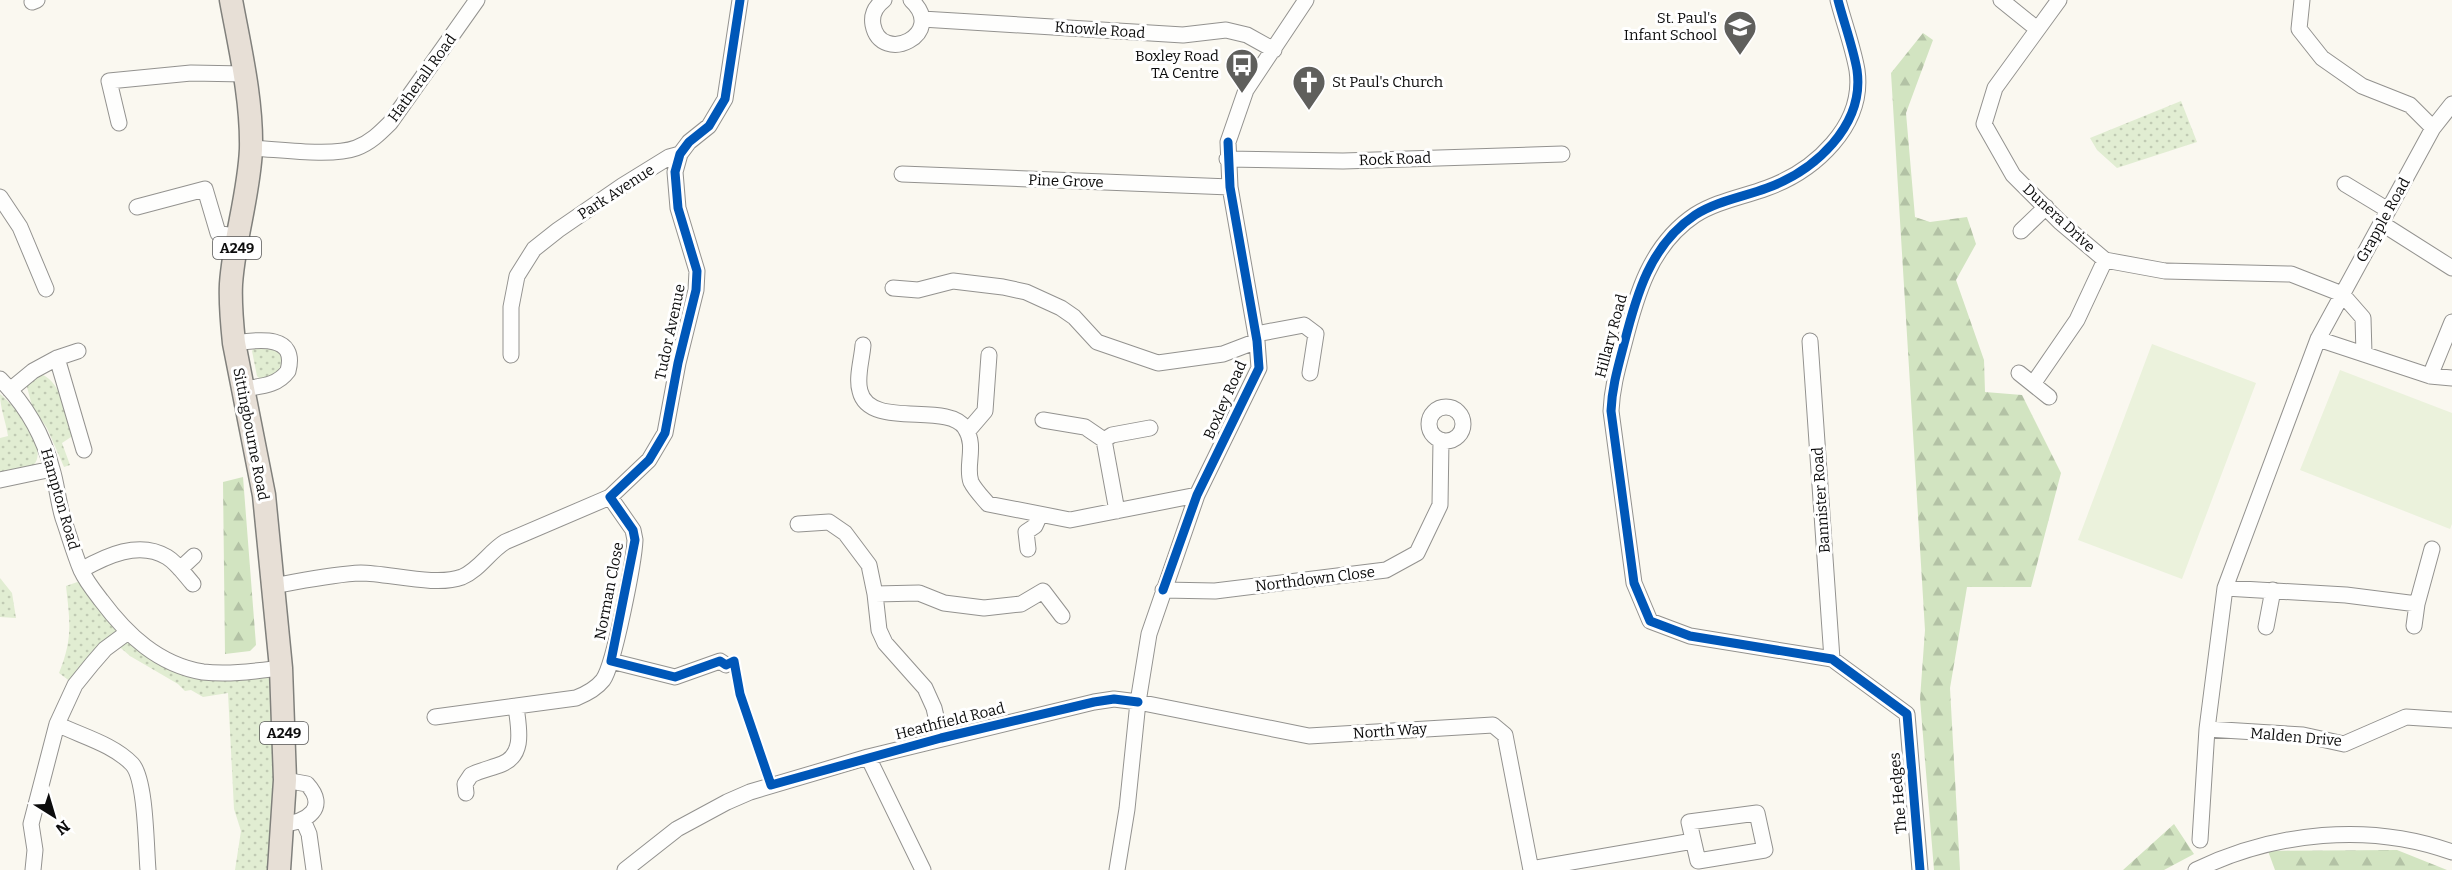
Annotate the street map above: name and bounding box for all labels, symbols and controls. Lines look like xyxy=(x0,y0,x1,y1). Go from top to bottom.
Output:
place label: St. Paul's Infant School xyxy=(1624,9,1717,44)
school or university icon: St. Paul's Infant School xyxy=(1722,9,1758,56)
street label: Knowle Road xyxy=(1054,18,1146,42)
street label: Hatherall Road xyxy=(384,31,460,125)
place label: Boxley Road TA Centre xyxy=(1135,47,1219,82)
bus stop icon: Boxley Road TA Centre xyxy=(1224,47,1260,94)
church icon: St Paul's Church xyxy=(1291,64,1327,111)
place label: St Paul's Church xyxy=(1332,73,1444,91)
street label: Rock Road xyxy=(1359,149,1432,169)
street label: Park Avenue xyxy=(574,161,658,223)
street label: Pine Grove xyxy=(1028,171,1104,191)
street label: Grapple Road xyxy=(2352,174,2414,266)
street label: Dunera Drive xyxy=(2019,180,2099,256)
road number: A249 xyxy=(213,237,261,259)
street label: Tudor Avenue xyxy=(651,282,689,382)
street label: Hillary Road xyxy=(1591,292,1631,380)
street label: Boxley Road xyxy=(1200,358,1250,442)
street label: Sittingbourne Road xyxy=(229,366,273,502)
street label: Hampton Road xyxy=(37,446,83,552)
street label: Bannister Road xyxy=(1808,446,1834,554)
street label: Norman Close xyxy=(591,541,627,641)
street label: Northdown Close xyxy=(1254,563,1376,595)
street label: Heathfield Road xyxy=(893,699,1007,743)
street label: North Way xyxy=(1352,719,1428,743)
road number: A249 xyxy=(260,722,308,744)
street label: Malden Drive xyxy=(2249,724,2343,750)
street label: The Hedges xyxy=(1885,752,1911,834)
north arrow xyxy=(24,786,84,846)
text: N xyxy=(52,816,73,839)

